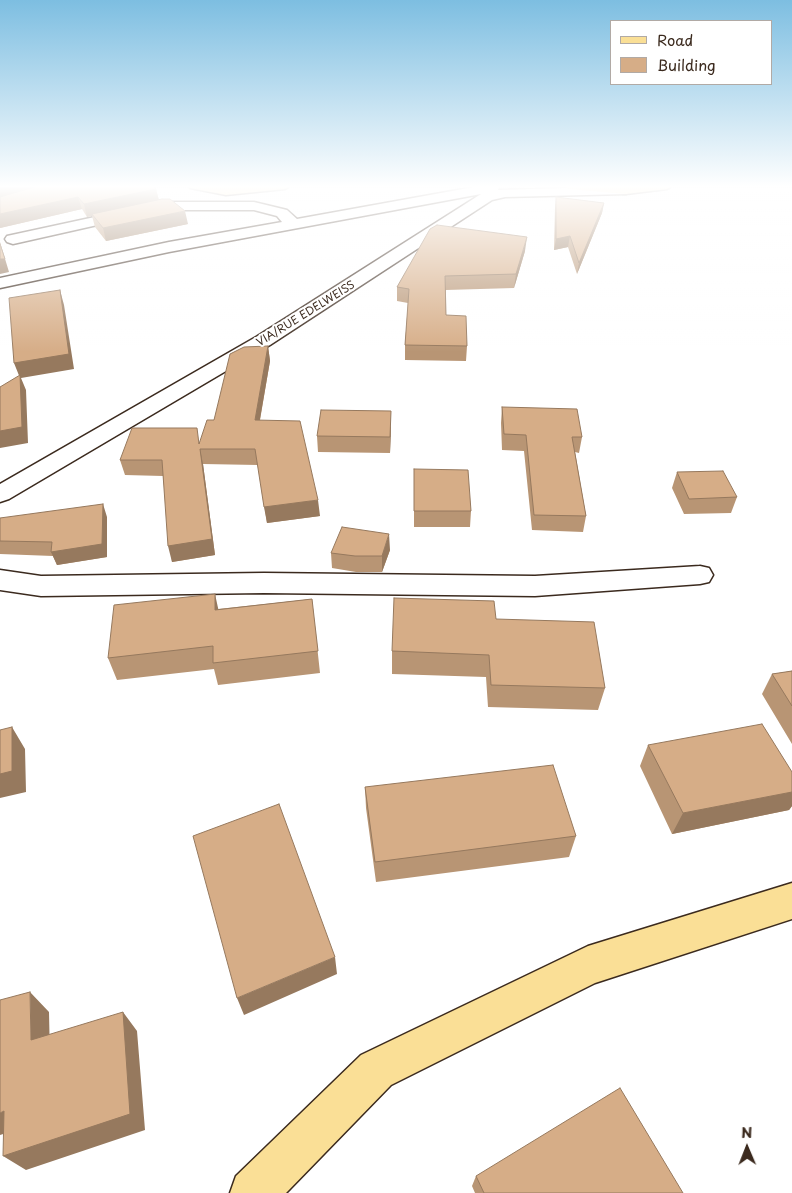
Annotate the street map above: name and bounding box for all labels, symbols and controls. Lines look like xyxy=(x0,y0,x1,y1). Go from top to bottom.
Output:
legend xyxy=(610,20,772,85)
text: Road xyxy=(657,28,693,51)
text: Building xyxy=(657,53,716,76)
street label: VIA/RUE EDELWEISS xyxy=(254,278,358,350)
text: N xyxy=(741,1122,752,1143)
north arrow xyxy=(722,1123,772,1173)

